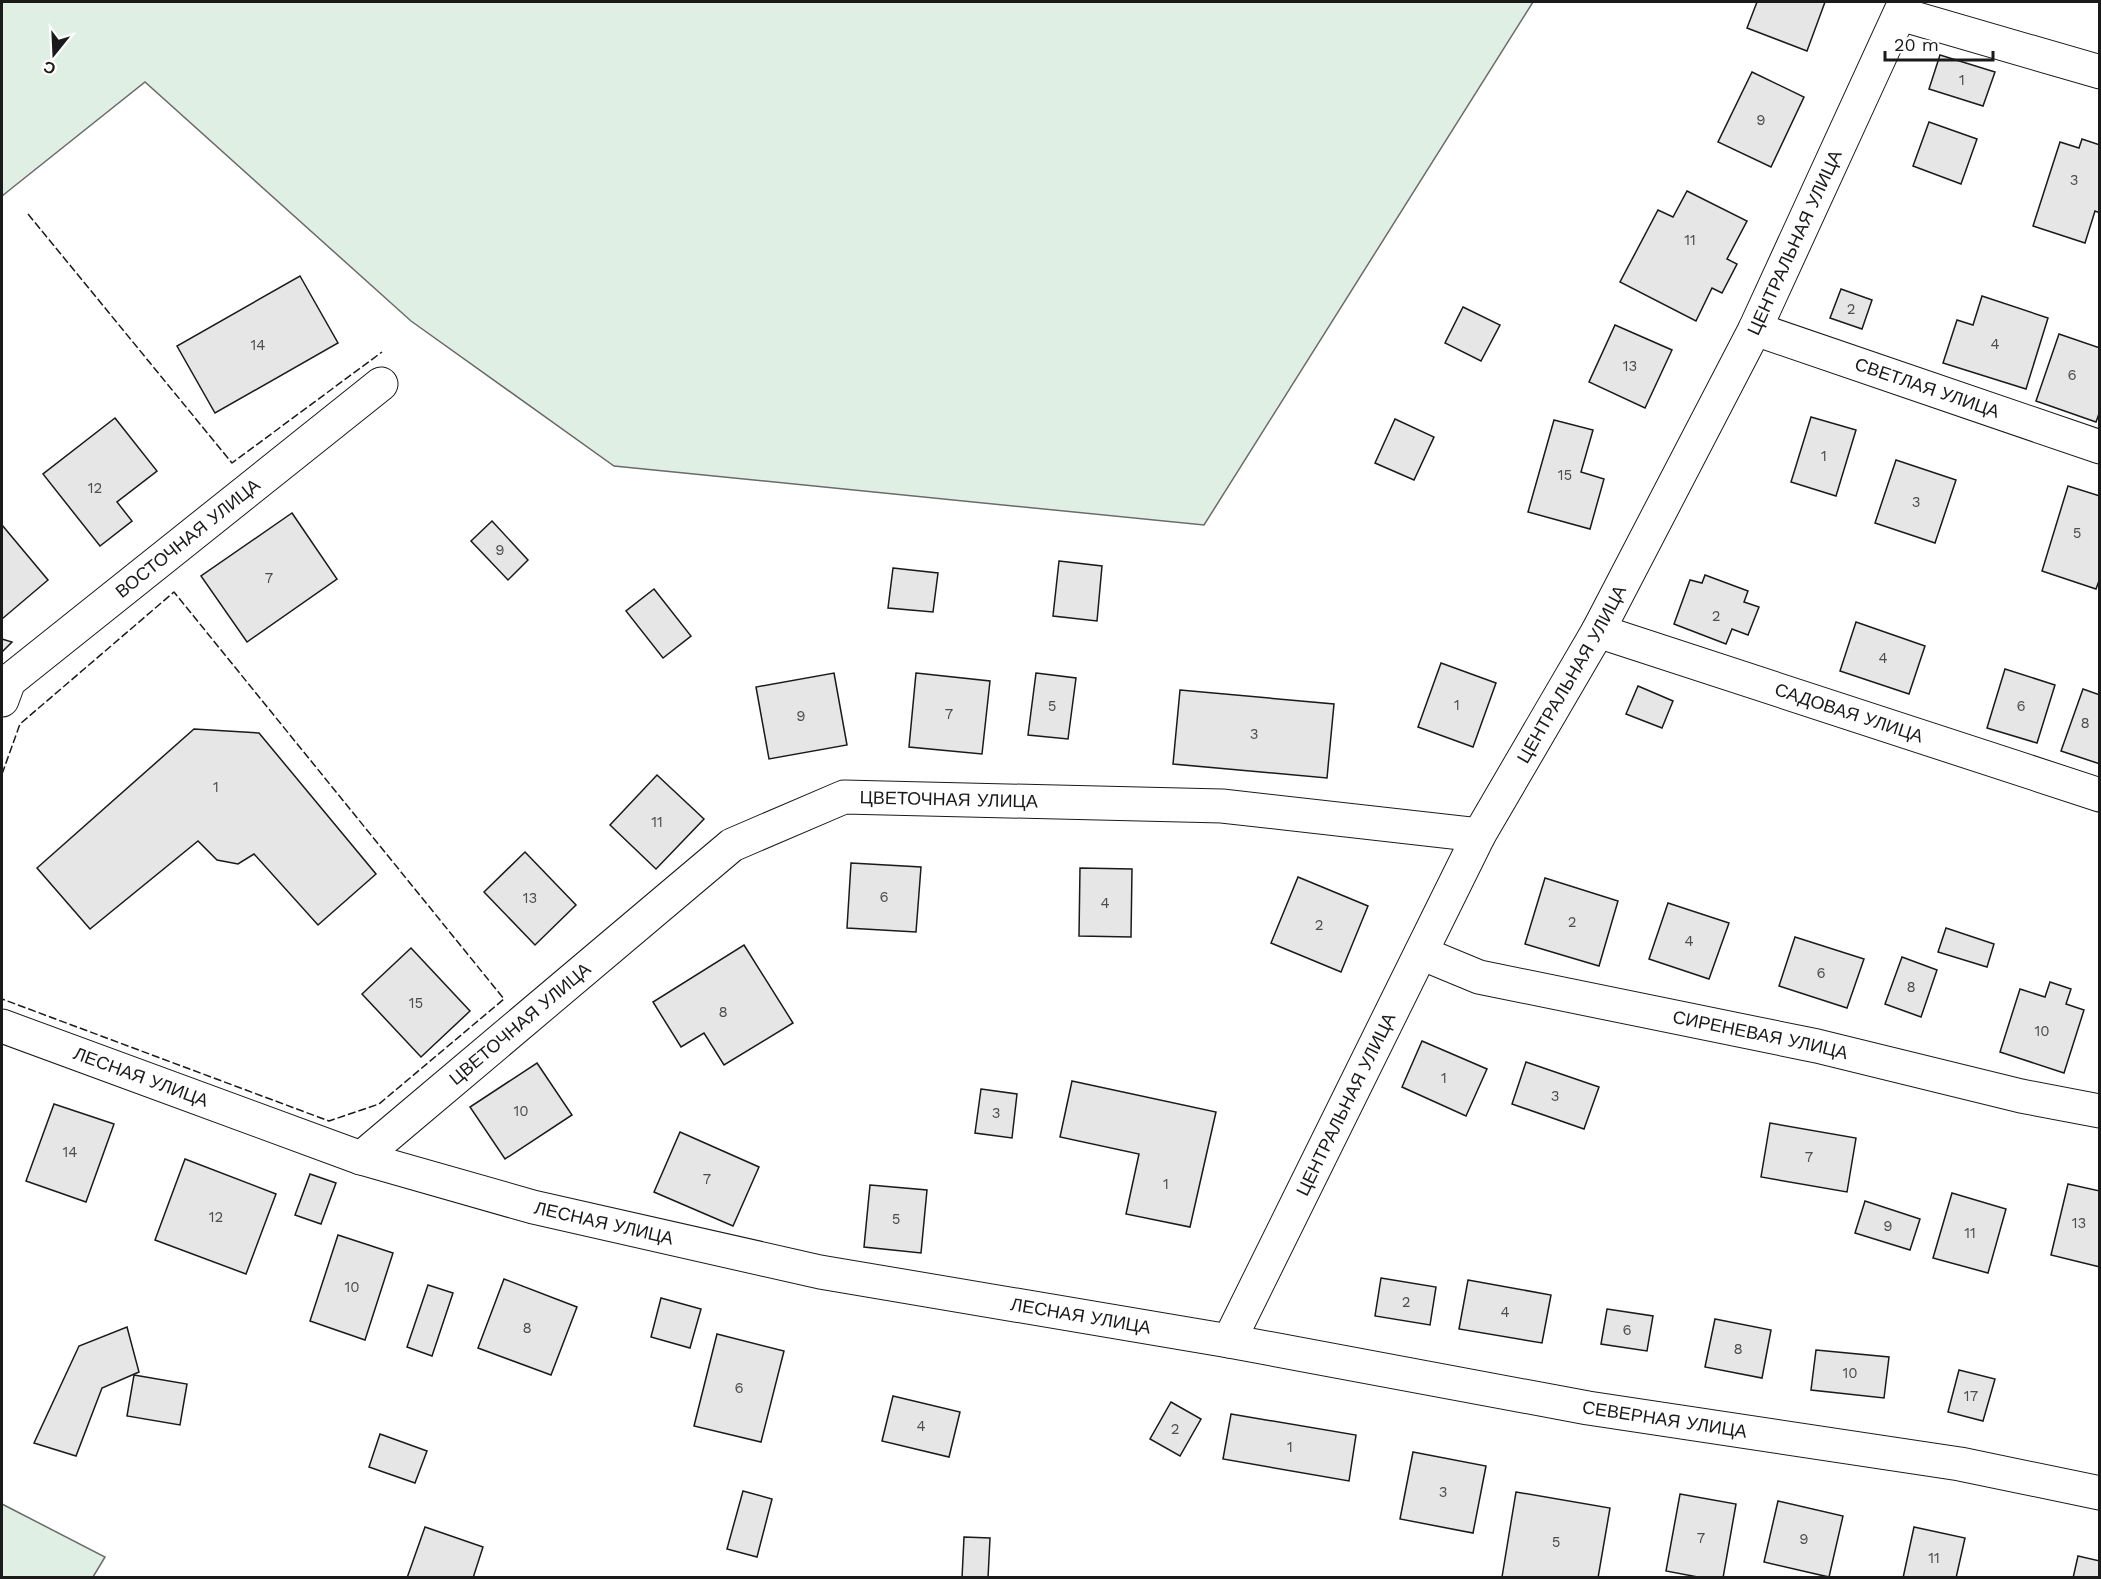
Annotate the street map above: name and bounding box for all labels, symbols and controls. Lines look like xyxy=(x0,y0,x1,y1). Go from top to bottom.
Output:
north arrow xyxy=(24,24,84,84)
scale bar xyxy=(1885,24,1993,62)
text: 20 m xyxy=(1894,34,1939,55)
text: С xyxy=(41,57,58,79)
house number: 1 xyxy=(1959,71,1965,89)
house number: 9 xyxy=(1756,111,1766,129)
street label: ЦЕНТРАЛЬНАЯ УЛИЦА xyxy=(1743,147,1846,338)
house number: 3 xyxy=(2070,171,2078,189)
house number: 11 xyxy=(1684,231,1696,249)
house number: 2 xyxy=(1847,300,1855,318)
house number: 4 xyxy=(1990,335,2000,353)
house number: 14 xyxy=(250,336,266,354)
street label: СВЕТЛАЯ УЛИЦА xyxy=(1852,353,2002,422)
house number: 13 xyxy=(1623,357,1637,375)
house number: 6 xyxy=(2067,366,2077,384)
house number: 1 xyxy=(1821,447,1827,465)
house number: 15 xyxy=(1558,466,1572,484)
street label: ВОСТОЧНАЯ УЛИЦА xyxy=(111,474,264,602)
house number: 12 xyxy=(88,479,102,497)
house number: 3 xyxy=(1912,493,1920,511)
house number: 5 xyxy=(2073,524,2081,542)
house number: 9 xyxy=(495,541,505,559)
house number: 7 xyxy=(265,569,273,587)
street label: ЦЕНТРАЛЬНАЯ УЛИЦА xyxy=(1512,581,1630,767)
house number: 2 xyxy=(1712,607,1720,625)
house number: 4 xyxy=(1878,649,1888,667)
street label: САДОВАЯ УЛИЦА xyxy=(1772,678,1926,747)
house number: 1 xyxy=(1454,696,1460,714)
house number: 5 xyxy=(1048,697,1056,715)
house number: 6 xyxy=(2016,697,2026,715)
house number: 7 xyxy=(945,705,953,723)
house number: 9 xyxy=(796,707,806,725)
house number: 8 xyxy=(2080,714,2090,732)
house number: 3 xyxy=(1250,725,1258,743)
house number: 1 xyxy=(213,778,219,796)
street label: ЦВЕТОЧНАЯ УЛИЦА xyxy=(859,786,1038,812)
house number: 11 xyxy=(651,813,663,831)
house number: 6 xyxy=(879,888,889,906)
house number: 13 xyxy=(523,889,537,907)
house number: 4 xyxy=(1100,894,1110,912)
house number: 2 xyxy=(1568,913,1576,931)
house number: 2 xyxy=(1315,916,1323,934)
house number: 4 xyxy=(1684,932,1694,950)
street label: ЦВЕТОЧНАЯ УЛИЦА xyxy=(445,958,595,1089)
house number: 6 xyxy=(1816,964,1826,982)
house number: 8 xyxy=(1906,978,1916,996)
house number: 15 xyxy=(409,994,423,1012)
house number: 8 xyxy=(718,1003,728,1021)
street label: СИРЕНЕВАЯ УЛИЦА xyxy=(1671,1006,1850,1063)
street label: ЦЕНТРАЛЬНАЯ УЛИЦА xyxy=(1291,1009,1399,1199)
house number: 10 xyxy=(2034,1022,2050,1040)
street label: ЛЕСНАЯ УЛИЦА xyxy=(71,1042,211,1111)
house number: 1 xyxy=(1441,1069,1447,1087)
house number: 3 xyxy=(1551,1087,1559,1105)
house number: 10 xyxy=(513,1102,529,1120)
house number: 3 xyxy=(992,1104,1000,1122)
house number: 14 xyxy=(62,1143,78,1161)
house number: 7 xyxy=(1805,1148,1813,1166)
house number: 7 xyxy=(703,1170,711,1188)
house number: 1 xyxy=(1163,1175,1169,1193)
street label: ЛЕСНАЯ УЛИЦА xyxy=(532,1197,676,1248)
house number: 12 xyxy=(209,1208,223,1226)
house number: 5 xyxy=(892,1210,900,1228)
house number: 13 xyxy=(2072,1214,2086,1232)
house number: 9 xyxy=(1883,1217,1893,1235)
house number: 11 xyxy=(1964,1224,1976,1242)
house number: 10 xyxy=(344,1278,360,1296)
street label: ЛЕСНАЯ УЛИЦА xyxy=(1009,1293,1153,1338)
house number: 2 xyxy=(1402,1293,1410,1311)
house number: 4 xyxy=(1500,1303,1510,1321)
house number: 8 xyxy=(522,1319,532,1337)
house number: 6 xyxy=(1622,1321,1632,1339)
house number: 8 xyxy=(1733,1340,1743,1358)
house number: 10 xyxy=(1842,1364,1858,1382)
house number: 6 xyxy=(734,1379,744,1397)
house number: 17 xyxy=(1964,1387,1978,1405)
street label: СЕВЕРНАЯ УЛИЦА xyxy=(1581,1396,1748,1442)
house number: 4 xyxy=(916,1417,926,1435)
house number: 2 xyxy=(1171,1420,1179,1438)
house number: 1 xyxy=(1287,1438,1293,1456)
house number: 3 xyxy=(1439,1483,1447,1501)
house number: 7 xyxy=(1697,1529,1705,1547)
house number: 9 xyxy=(1799,1530,1809,1548)
house number: 5 xyxy=(1552,1533,1560,1551)
house number: 11 xyxy=(1928,1549,1940,1567)

